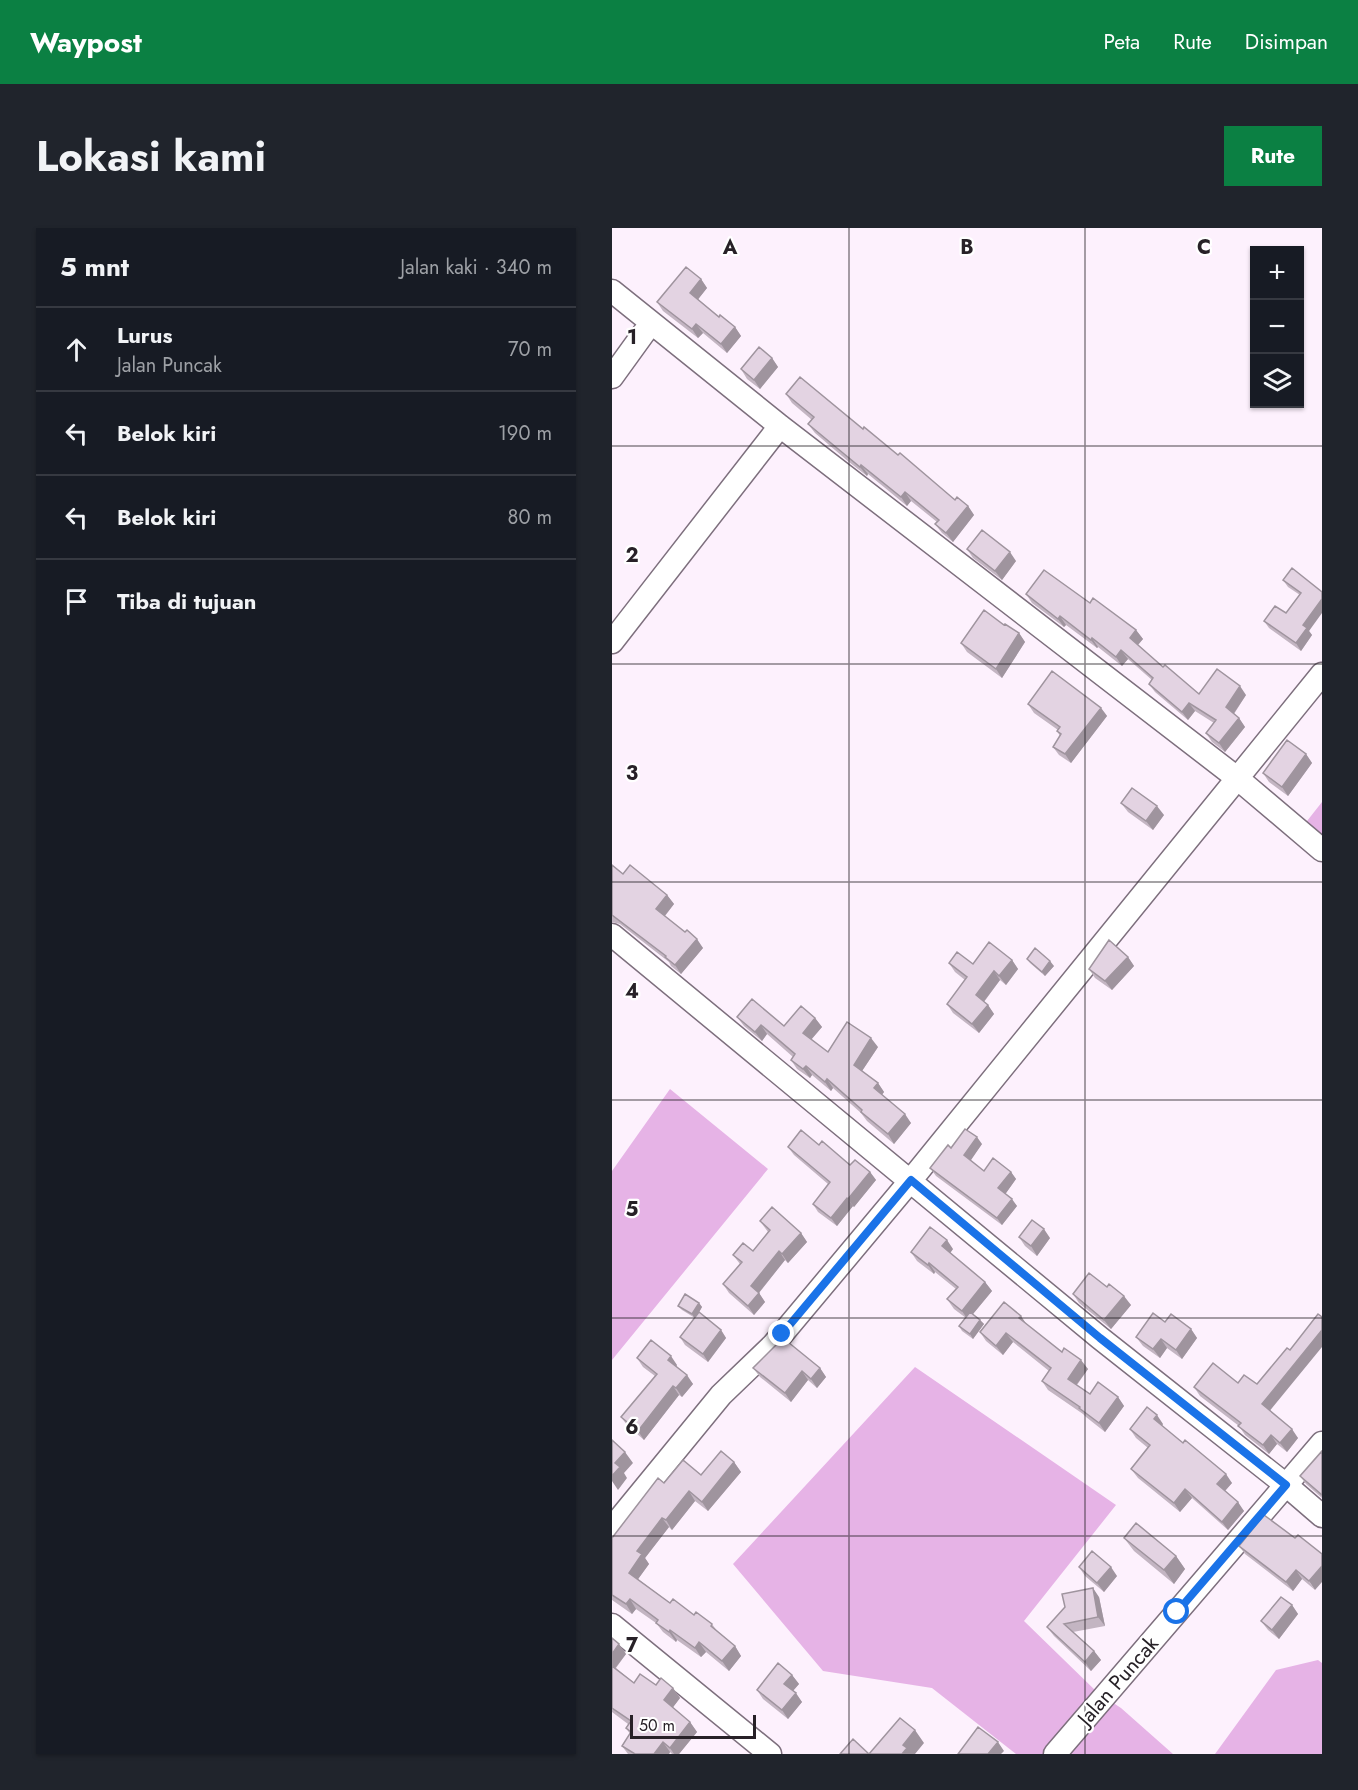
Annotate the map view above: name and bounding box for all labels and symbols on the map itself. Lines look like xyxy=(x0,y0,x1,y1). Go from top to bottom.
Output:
text: A xyxy=(722,233,738,262)
text: B xyxy=(960,233,974,262)
text: C xyxy=(1197,233,1211,262)
text: 1 xyxy=(627,323,637,352)
text: 2 xyxy=(625,541,639,570)
text: 3 xyxy=(626,759,638,788)
text: 4 xyxy=(625,977,639,1006)
text: 5 xyxy=(626,1195,639,1224)
route end xyxy=(768,1320,794,1346)
text: 6 xyxy=(625,1413,639,1442)
route start xyxy=(1163,1598,1189,1624)
street label: Jalan Puncak xyxy=(1069,1629,1166,1735)
text: 7 xyxy=(626,1631,639,1660)
scale bar xyxy=(630,1712,756,1740)

